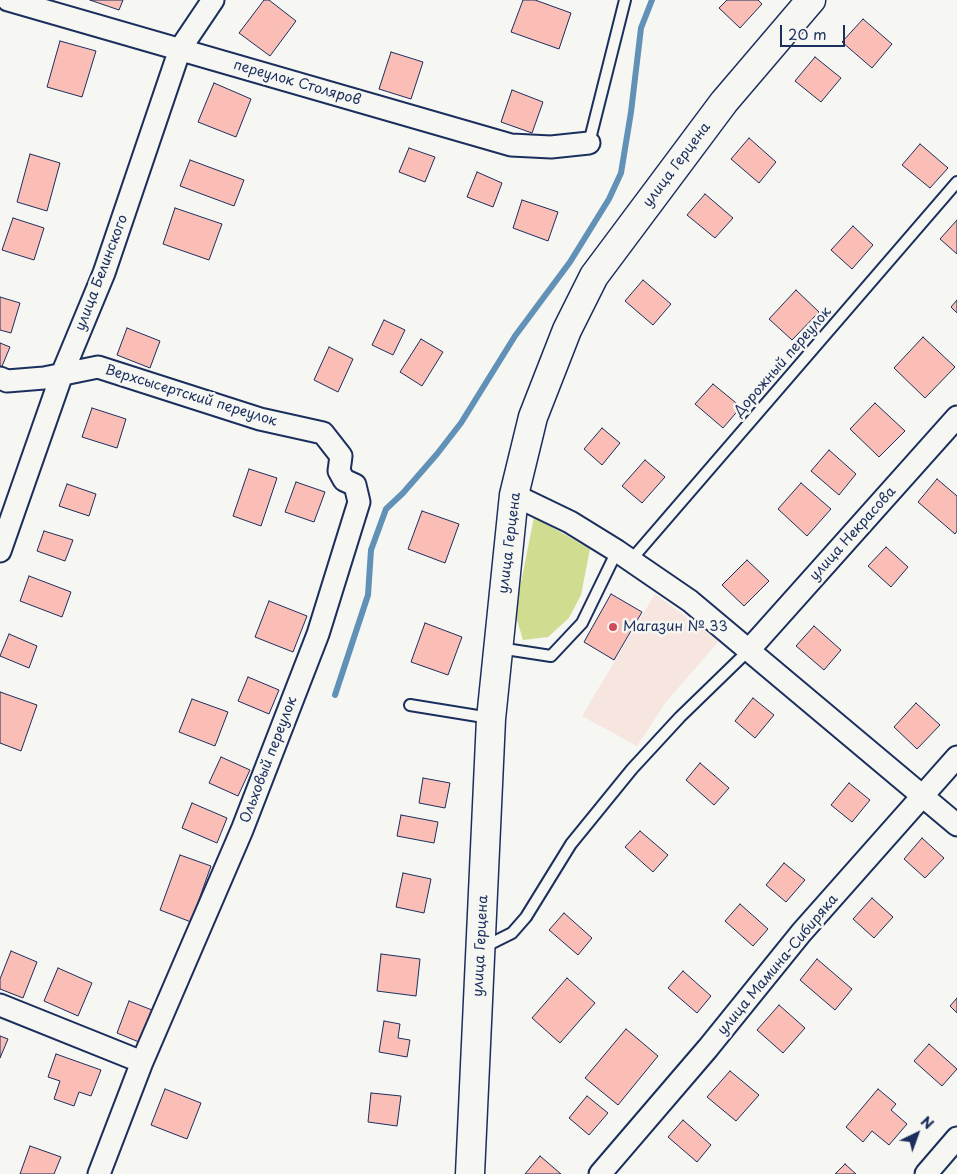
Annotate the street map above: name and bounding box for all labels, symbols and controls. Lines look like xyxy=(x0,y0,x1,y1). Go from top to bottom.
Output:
scale bar xyxy=(782,15,847,47)
text: 20 m xyxy=(788,22,827,45)
street label: переулок Столяров xyxy=(231,57,363,109)
street label: улица Герцена xyxy=(640,119,714,211)
street label: улица Белинского xyxy=(72,213,132,333)
street label: Дорожный переулок xyxy=(731,304,835,420)
street label: Верхсысертский переулок xyxy=(103,362,279,430)
street label: улица Некрасова xyxy=(806,484,900,584)
street label: улица Герцена xyxy=(495,491,525,595)
place label: Магазин № 33 xyxy=(623,619,728,635)
marker: Магазин № 33 xyxy=(607,621,619,633)
street label: Ольховый переулок xyxy=(237,694,301,826)
street label: улица Мамина-Сибиряка xyxy=(714,891,842,1039)
street label: улица Герцена xyxy=(470,895,492,997)
north arrow xyxy=(892,1109,942,1159)
text: N xyxy=(916,1111,939,1134)

